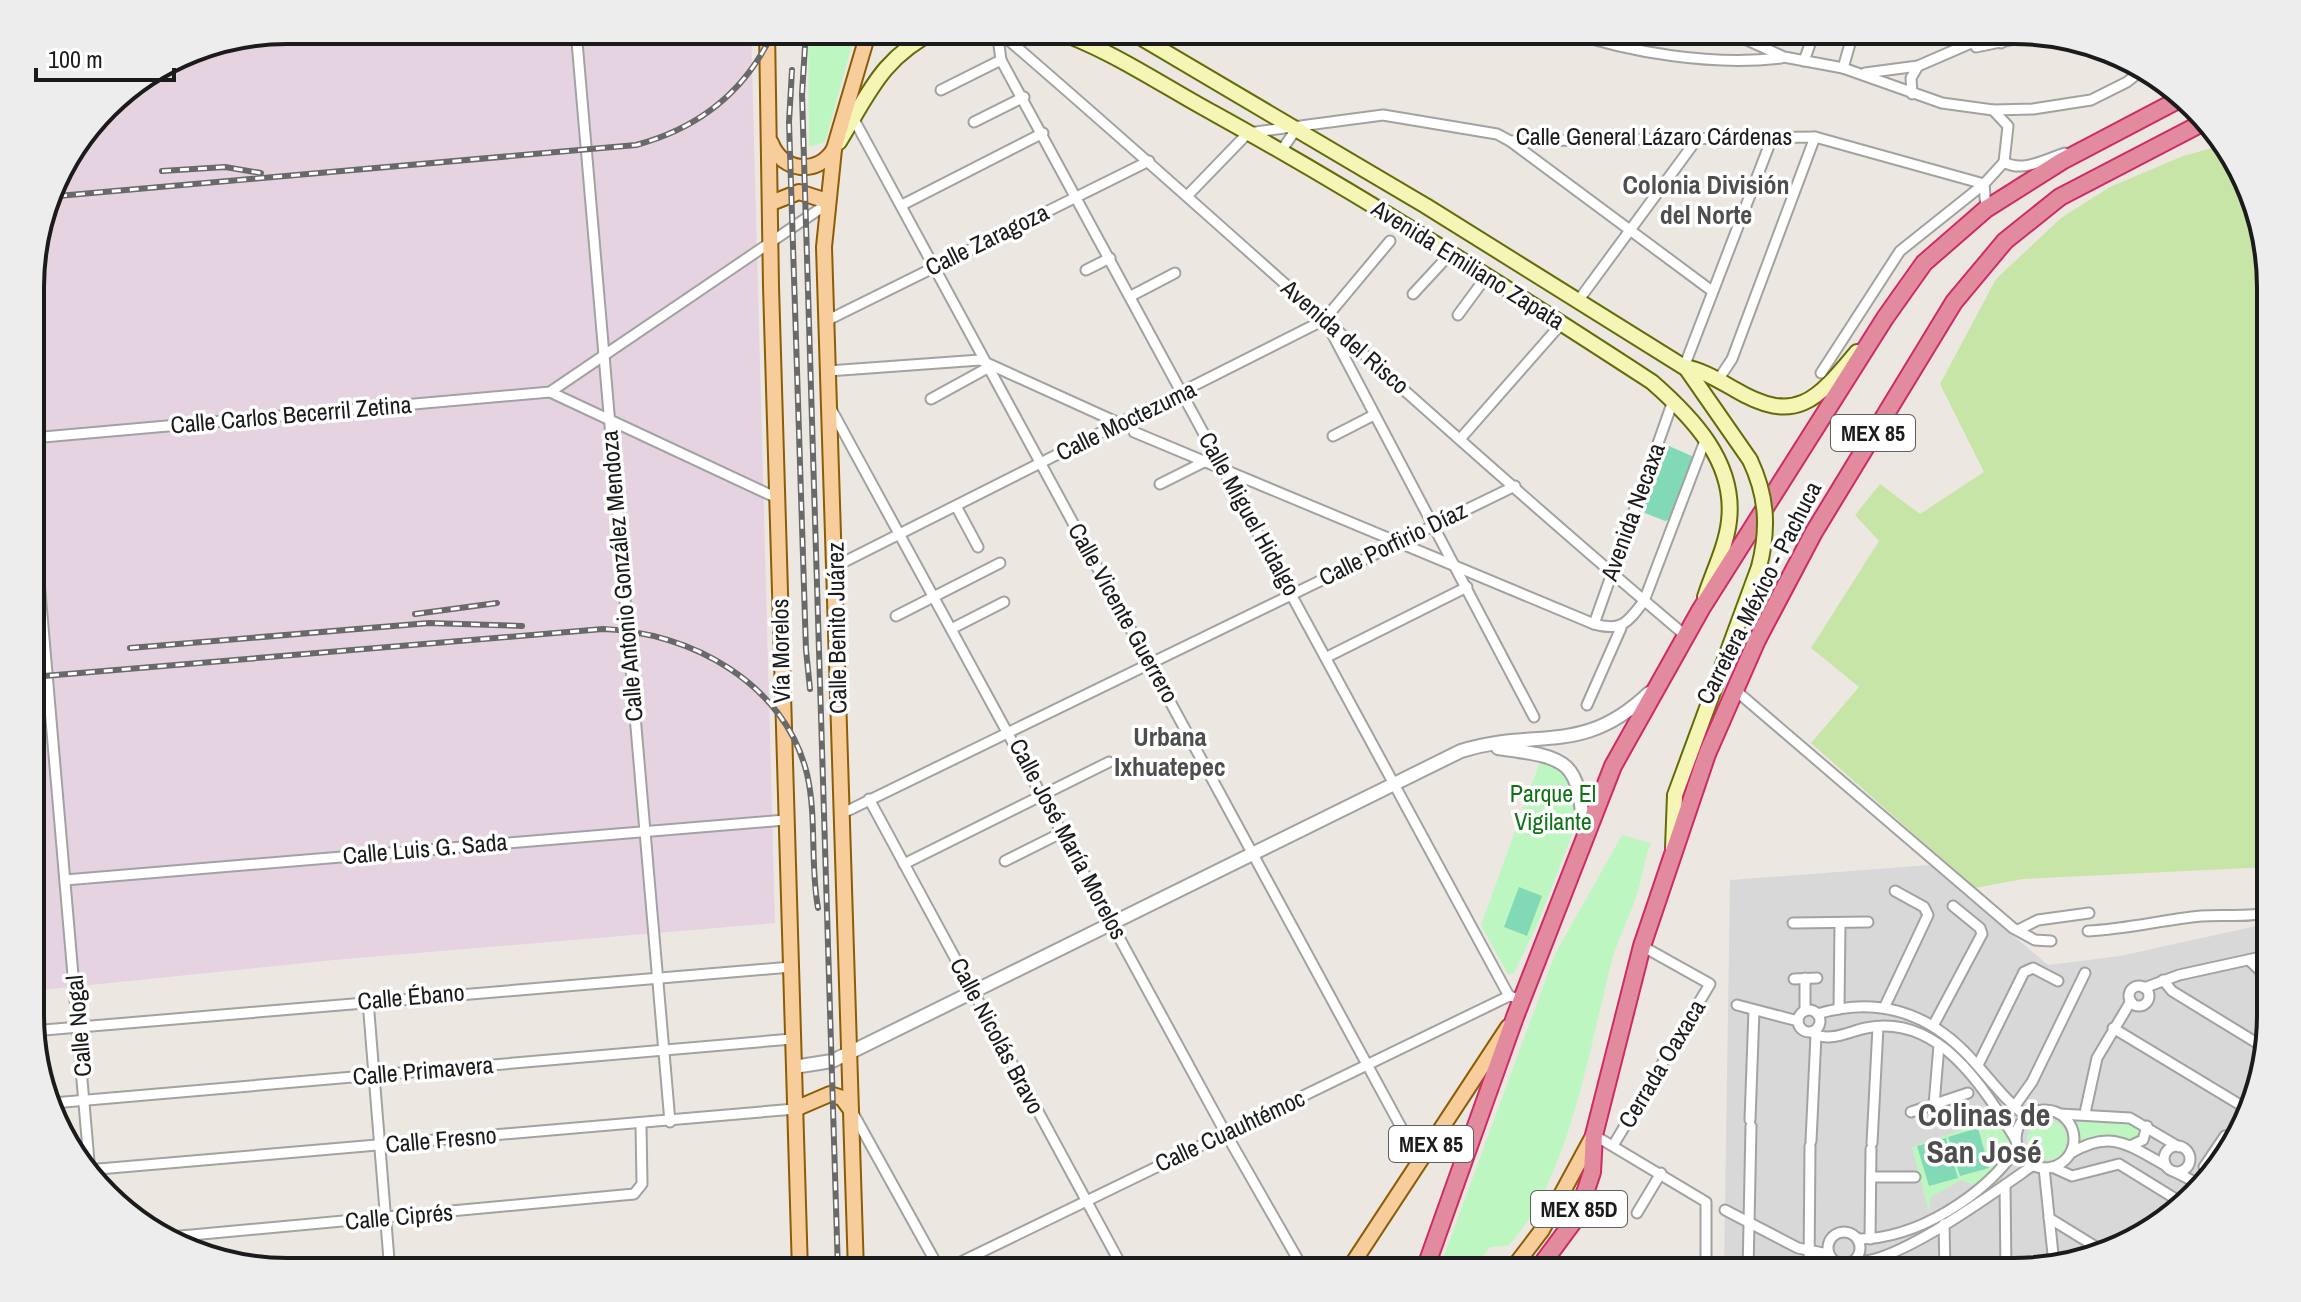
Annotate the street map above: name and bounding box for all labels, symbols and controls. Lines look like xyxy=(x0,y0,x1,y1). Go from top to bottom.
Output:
scale bar xyxy=(36,32,174,82)
text: 100 m xyxy=(48,43,103,75)
street label: Calle General Lázaro Cárdenas xyxy=(1516,120,1792,152)
district label: Colonia División del Norte xyxy=(1622,167,1790,232)
street label: Avenida Emiliano Zapata xyxy=(1365,191,1571,337)
street label: Calle Zaragoza xyxy=(920,195,1054,283)
street label: Avenida del Risco xyxy=(1274,271,1416,401)
street label: Calle Moctezuma xyxy=(1050,372,1201,468)
street label: Calle Carlos Becerril Zetina xyxy=(169,388,413,440)
road number: MEX 85 xyxy=(1831,415,1915,451)
street label: Calle Miguel Hidalgo xyxy=(1192,426,1308,601)
street label: Calle Antonio González Mendoza xyxy=(592,429,650,723)
street label: Avenida Necaxa xyxy=(1592,438,1672,586)
street label: Carretera México - Pachuca xyxy=(1688,476,1828,709)
street label: Calle Porfirio Díaz xyxy=(1313,493,1472,593)
street label: Calle Vicente Guerrero xyxy=(1061,517,1187,708)
street label: Calle Benito Juárez xyxy=(819,542,853,714)
street label: Vía Morelos xyxy=(763,598,797,704)
district label: Urbana Ixhuatepec xyxy=(1114,719,1226,784)
street label: Calle José María Morelos xyxy=(1002,733,1135,945)
park label: Parque El Vigilante xyxy=(1510,777,1596,837)
street label: Calle Luis G. Sada xyxy=(341,825,509,871)
street label: Calle Nicolás Bravo xyxy=(943,952,1053,1119)
street label: Calle Nogal xyxy=(58,974,98,1078)
street label: Calle Ébano xyxy=(356,975,466,1017)
street label: Cerrada Oaxaca xyxy=(1610,993,1712,1134)
street label: Calle Primavera xyxy=(351,1048,495,1092)
street label: Calle Cuauhtémoc xyxy=(1149,1081,1310,1179)
district label: Colinas de San José xyxy=(1918,1093,2050,1173)
street label: Calle Fresno xyxy=(384,1118,498,1160)
road number: MEX 85 xyxy=(1389,1126,1473,1162)
road number: MEX 85D xyxy=(1531,1191,1627,1227)
street label: Calle Ciprés xyxy=(344,1195,454,1237)

